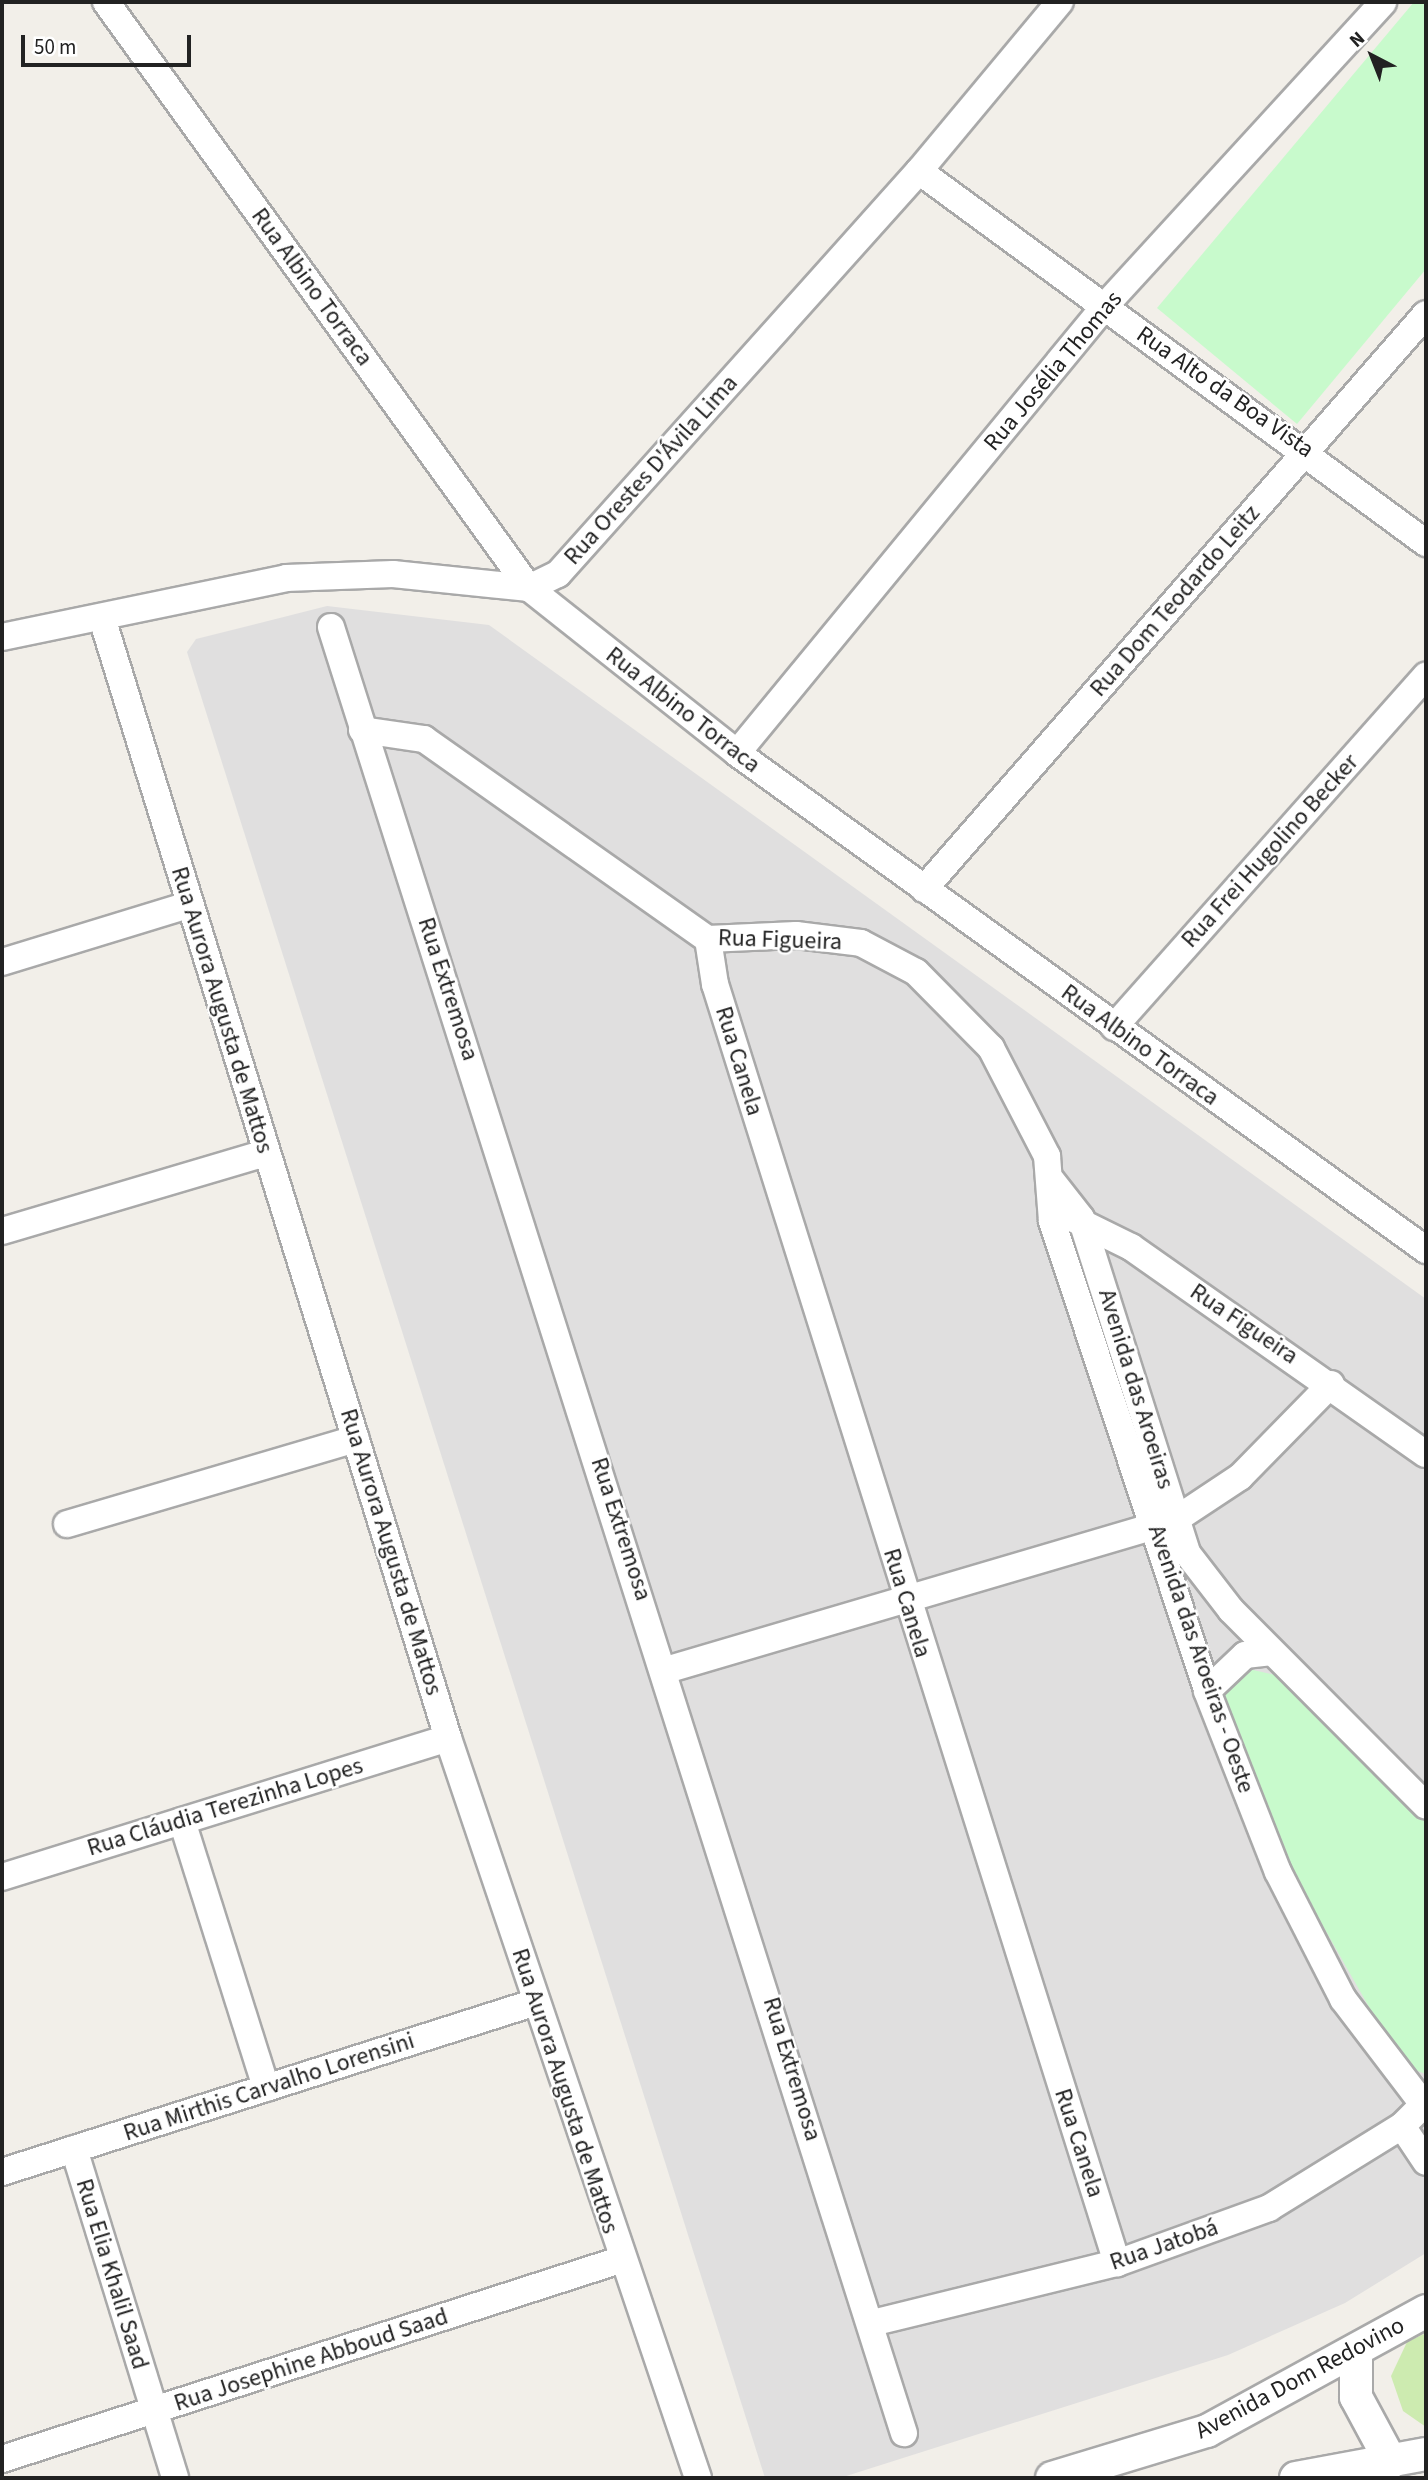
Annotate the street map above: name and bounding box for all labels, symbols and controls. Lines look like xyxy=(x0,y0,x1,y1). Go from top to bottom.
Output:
scale bar xyxy=(24,21,194,65)
north arrow xyxy=(1337,21,1407,91)
text: N xyxy=(1344,26,1371,54)
text: 50 m xyxy=(34,32,76,62)
street label: Rua Albino Torraca xyxy=(245,202,379,372)
street label: Rua Josélia Thomas xyxy=(978,285,1128,457)
street label: Rua Alto da Boa Vista xyxy=(1131,320,1319,464)
street label: Rua Orestes D'Ávila Lima xyxy=(558,369,744,571)
street label: Rua Dom Teodardo Leitz xyxy=(1084,499,1266,703)
street label: Rua Albino Torraca xyxy=(600,641,766,779)
street label: Rua Frei Hugolino Becker xyxy=(1175,748,1365,954)
street label: Rua Aurora Augusta de Mattos xyxy=(165,863,279,1157)
street label: Rua Extremosa xyxy=(411,914,485,1064)
street label: Rua Figueira xyxy=(717,923,843,957)
street label: Rua Albino Torraca xyxy=(1055,978,1225,1112)
street label: Rua Canela xyxy=(709,1003,769,1119)
street label: Rua Figueira xyxy=(1184,1277,1304,1371)
street label: Avenida das Aroeiras xyxy=(1092,1286,1180,1492)
street label: Rua Aurora Augusta de Mattos xyxy=(334,1405,448,1699)
street label: Rua Extremosa xyxy=(584,1454,658,1604)
street label: Avenida das Aroeiras - Oeste xyxy=(1142,1521,1260,1797)
street label: Rua Canela xyxy=(877,1545,937,1661)
street label: Rua Cláudia Terezinha Lopes xyxy=(84,1751,366,1863)
street label: Rua Aurora Augusta de Mattos xyxy=(505,1945,625,2237)
street label: Rua Extremosa xyxy=(756,1994,828,2144)
street label: Rua Mirthis Carvalho Lorensini xyxy=(120,2026,418,2148)
street label: Rua Canela xyxy=(1048,2085,1110,2201)
street label: Rua Elia Khalil Saad xyxy=(69,2175,155,2373)
street label: Rua Jatobá xyxy=(1106,2213,1222,2277)
street label: Rua Josephine Abboud Saad xyxy=(170,2302,452,2418)
street label: Avenida Dom Redovino xyxy=(1191,2311,1409,2445)

